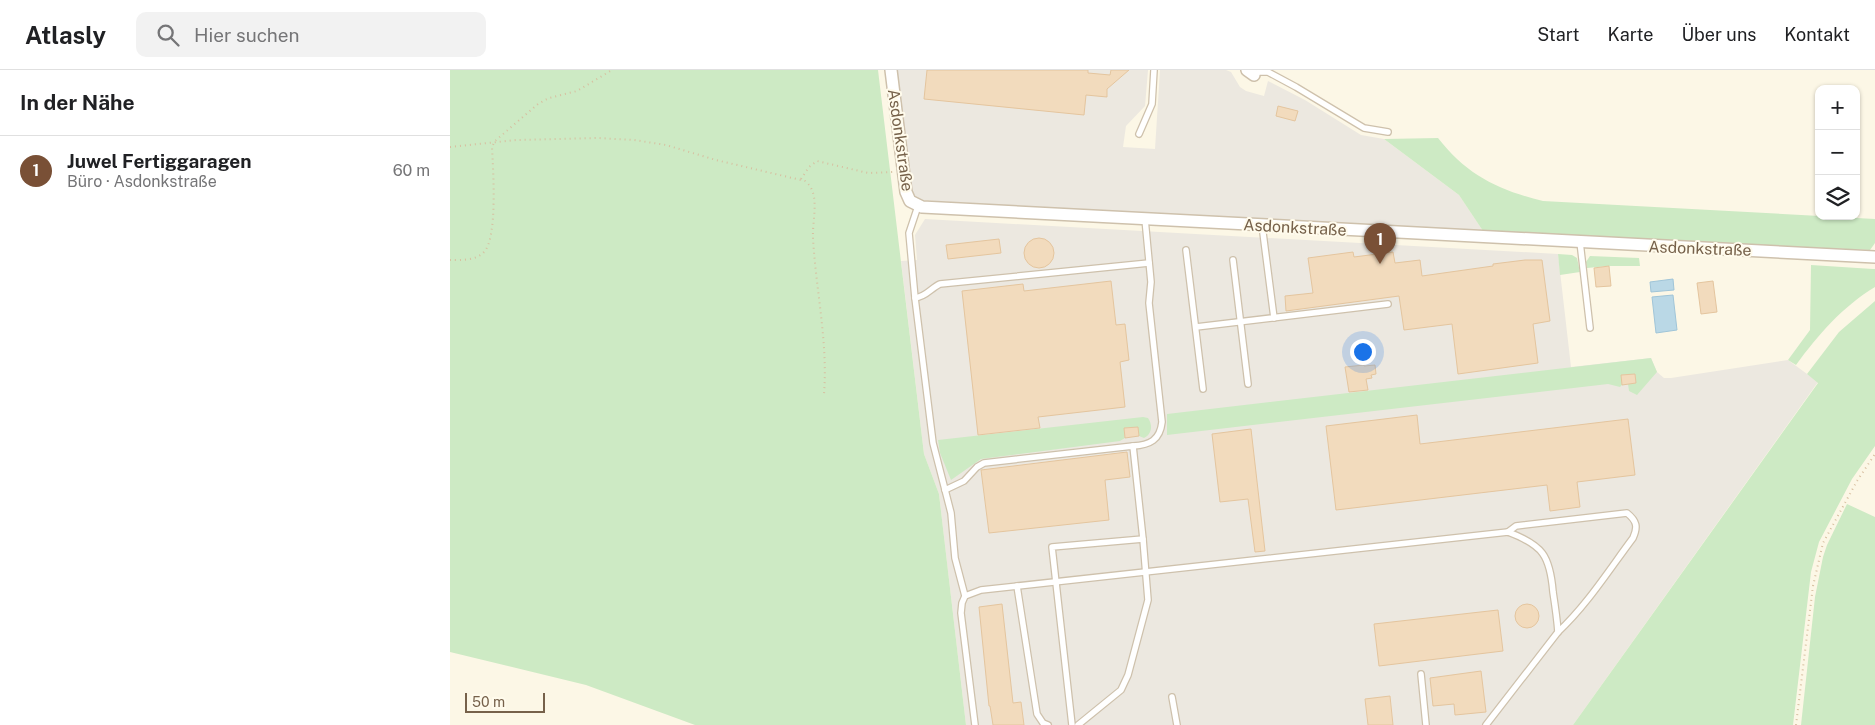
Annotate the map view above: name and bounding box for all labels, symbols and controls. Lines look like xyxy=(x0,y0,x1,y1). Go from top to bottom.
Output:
search box xyxy=(136,12,486,57)
text: Atlasly xyxy=(25,21,106,49)
icon: search xyxy=(154,21,182,49)
text: Hier suchen xyxy=(194,24,300,46)
text: Start xyxy=(1537,24,1580,45)
text: Karte xyxy=(1608,24,1653,45)
text: Über uns xyxy=(1681,24,1756,45)
text: Kontakt xyxy=(1784,24,1850,45)
map controls xyxy=(1815,85,1860,220)
button: + xyxy=(1815,85,1860,130)
street label: Asdonkstraße xyxy=(884,88,917,193)
text: In der Nähe xyxy=(20,90,135,115)
button: − xyxy=(1815,130,1860,175)
text: Juwel Fertiggaragen xyxy=(67,150,252,172)
text: 1 xyxy=(33,161,39,180)
text: 60 m xyxy=(393,161,430,180)
text: Büro · Asdonkstraße xyxy=(67,172,217,191)
button: layers xyxy=(1815,175,1860,220)
street label: Asdonkstraße xyxy=(1243,215,1347,240)
pin: 1 xyxy=(1364,223,1396,264)
street label: Asdonkstraße xyxy=(1648,237,1752,260)
your location xyxy=(1350,339,1376,365)
scale bar xyxy=(465,690,545,713)
text: 50 m xyxy=(472,694,505,710)

